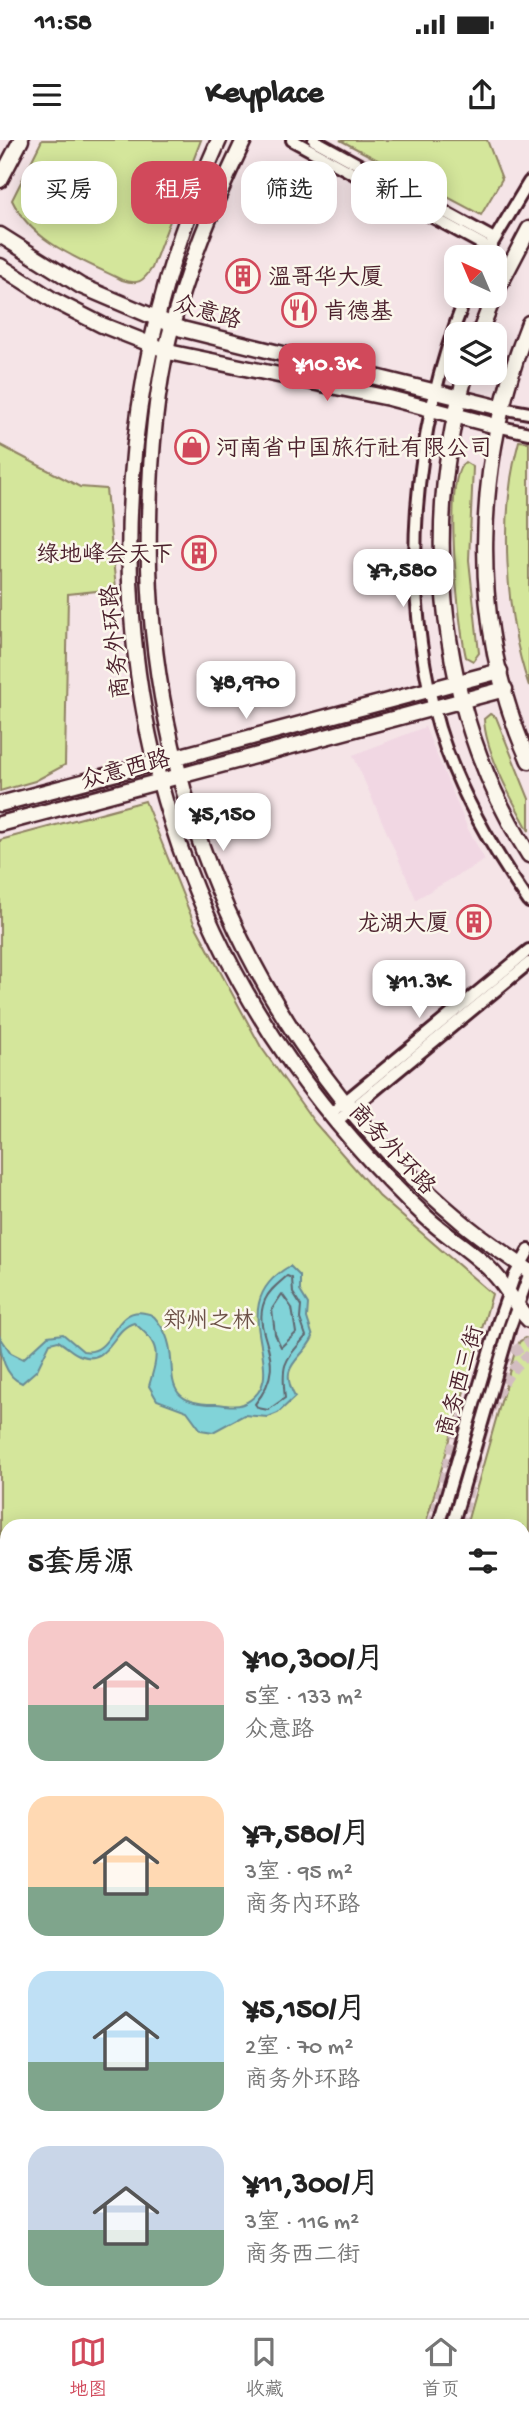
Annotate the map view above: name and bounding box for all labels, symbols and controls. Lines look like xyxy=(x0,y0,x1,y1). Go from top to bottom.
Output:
text: 11:58 xyxy=(35,9,92,40)
icon: menu xyxy=(28,76,66,114)
text: Keyplace xyxy=(206,76,323,114)
icon: share xyxy=(463,76,501,114)
chip: 买房 xyxy=(21,161,117,224)
chip: 租房 xyxy=(131,161,227,224)
chip: 筛选 xyxy=(241,161,337,224)
chip: 新上 xyxy=(351,161,447,224)
north arrow xyxy=(444,245,508,308)
map controls xyxy=(444,245,507,385)
building icon: 温哥华大厦 xyxy=(224,257,262,295)
place label: 温哥华大厦 xyxy=(268,265,383,293)
street label: 众意路 xyxy=(170,291,244,337)
restaurant icon: 肯德基 xyxy=(280,291,318,329)
place label: 肯德基 xyxy=(324,299,393,327)
button: layers xyxy=(444,322,507,385)
pin: ¥10.3K xyxy=(270,344,384,403)
text: ¥10.3K xyxy=(295,352,359,379)
shop icon: 河南省中国旅行社有限公司 xyxy=(173,428,211,466)
place label: 河南省中国旅行社有限公司 xyxy=(216,436,492,464)
building icon: 绿地峰会天下 xyxy=(180,534,218,572)
place label: 绿地峰会天下 xyxy=(36,541,174,570)
pin: ¥7,580 xyxy=(346,550,460,609)
text: ¥7,580 xyxy=(369,558,437,585)
street label: 商务外环路 xyxy=(97,583,137,700)
pin: ¥8,970 xyxy=(189,662,303,721)
text: ¥8,970 xyxy=(212,670,280,697)
street label: 众意西路 xyxy=(78,745,174,796)
pin: ¥5,150 xyxy=(166,794,280,853)
text: ¥5,150 xyxy=(191,802,255,829)
building icon: 龙湖大厦 xyxy=(455,903,493,941)
place label: 龙湖大厦 xyxy=(357,911,449,939)
pin: ¥11.3K xyxy=(362,960,476,1020)
text: ¥11.3K xyxy=(388,969,450,996)
street label: 商务外环路 xyxy=(341,1098,440,1202)
park label: 郑州之林 xyxy=(163,1308,255,1336)
street label: 商务西三街 xyxy=(433,1323,491,1441)
icon: filters xyxy=(464,1542,502,1580)
text: 5套房源 xyxy=(28,1548,134,1583)
text: ¥10,300/月 xyxy=(245,1644,384,1679)
icon: home xyxy=(84,1649,168,1733)
text: 5室 · 133 m² xyxy=(245,1685,362,1712)
text: 众意路 xyxy=(245,1718,314,1745)
text: ¥7,580/月 xyxy=(245,1819,370,1854)
icon: home xyxy=(84,1824,168,1908)
text: 3室 · 95 m² xyxy=(245,1860,353,1887)
text: 商务内环路 xyxy=(245,1893,360,1920)
text: ¥5,150/月 xyxy=(245,1994,366,2029)
icon: home xyxy=(84,1999,168,2083)
text: 2室 · 70 m² xyxy=(245,2035,353,2062)
text: 商务外环路 xyxy=(245,2068,360,2095)
text: ¥11,300/月 xyxy=(245,2169,379,2204)
icon: home xyxy=(84,2174,168,2258)
text: 3室 · 116 m² xyxy=(245,2210,359,2237)
text: 商务西二街 xyxy=(245,2243,360,2270)
tab: 地图 xyxy=(69,2333,107,2403)
tab: 收藏 xyxy=(245,2333,284,2403)
tab: 首页 xyxy=(422,2333,460,2403)

